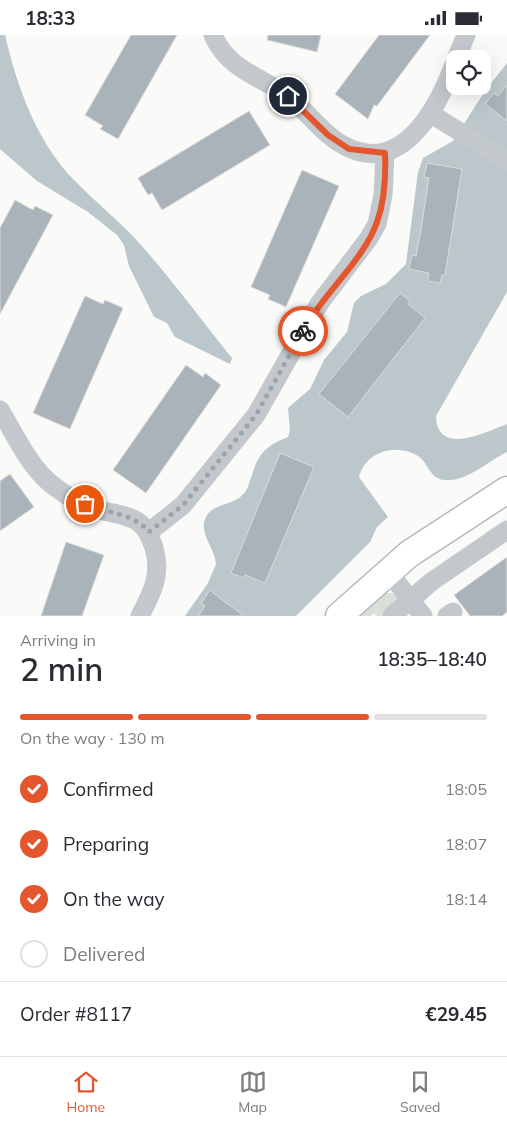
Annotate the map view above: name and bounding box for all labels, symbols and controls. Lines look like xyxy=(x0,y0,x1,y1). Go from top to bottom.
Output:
text: 18:33 xyxy=(25,6,75,30)
map controls xyxy=(446,50,491,95)
button: locate xyxy=(446,50,491,95)
pin xyxy=(267,75,309,117)
icon: home xyxy=(274,82,302,110)
courier xyxy=(278,306,328,356)
icon: bike xyxy=(289,317,317,345)
pin xyxy=(64,483,106,525)
icon: bag xyxy=(71,490,99,518)
text: Arriving in xyxy=(20,630,96,650)
text: 18:35–18:40 xyxy=(377,647,487,671)
text: 2 min xyxy=(20,649,103,689)
text: On the way · 130 m xyxy=(20,728,165,748)
icon: check xyxy=(20,775,48,803)
text: Confirmed xyxy=(63,777,154,801)
text: 18:05 xyxy=(445,779,487,799)
icon: check xyxy=(20,830,48,858)
text: Preparing xyxy=(63,832,149,856)
text: 18:07 xyxy=(445,834,487,854)
icon: check xyxy=(20,885,48,913)
text: On the way xyxy=(63,887,165,911)
text: 18:14 xyxy=(445,889,487,909)
text: Delivered xyxy=(63,942,145,966)
text: Order #8117 xyxy=(20,1002,132,1026)
text: €29.45 xyxy=(425,1002,487,1026)
tab: Home xyxy=(67,1068,105,1116)
tab: Map xyxy=(238,1068,267,1116)
tab: Saved xyxy=(400,1068,440,1116)

